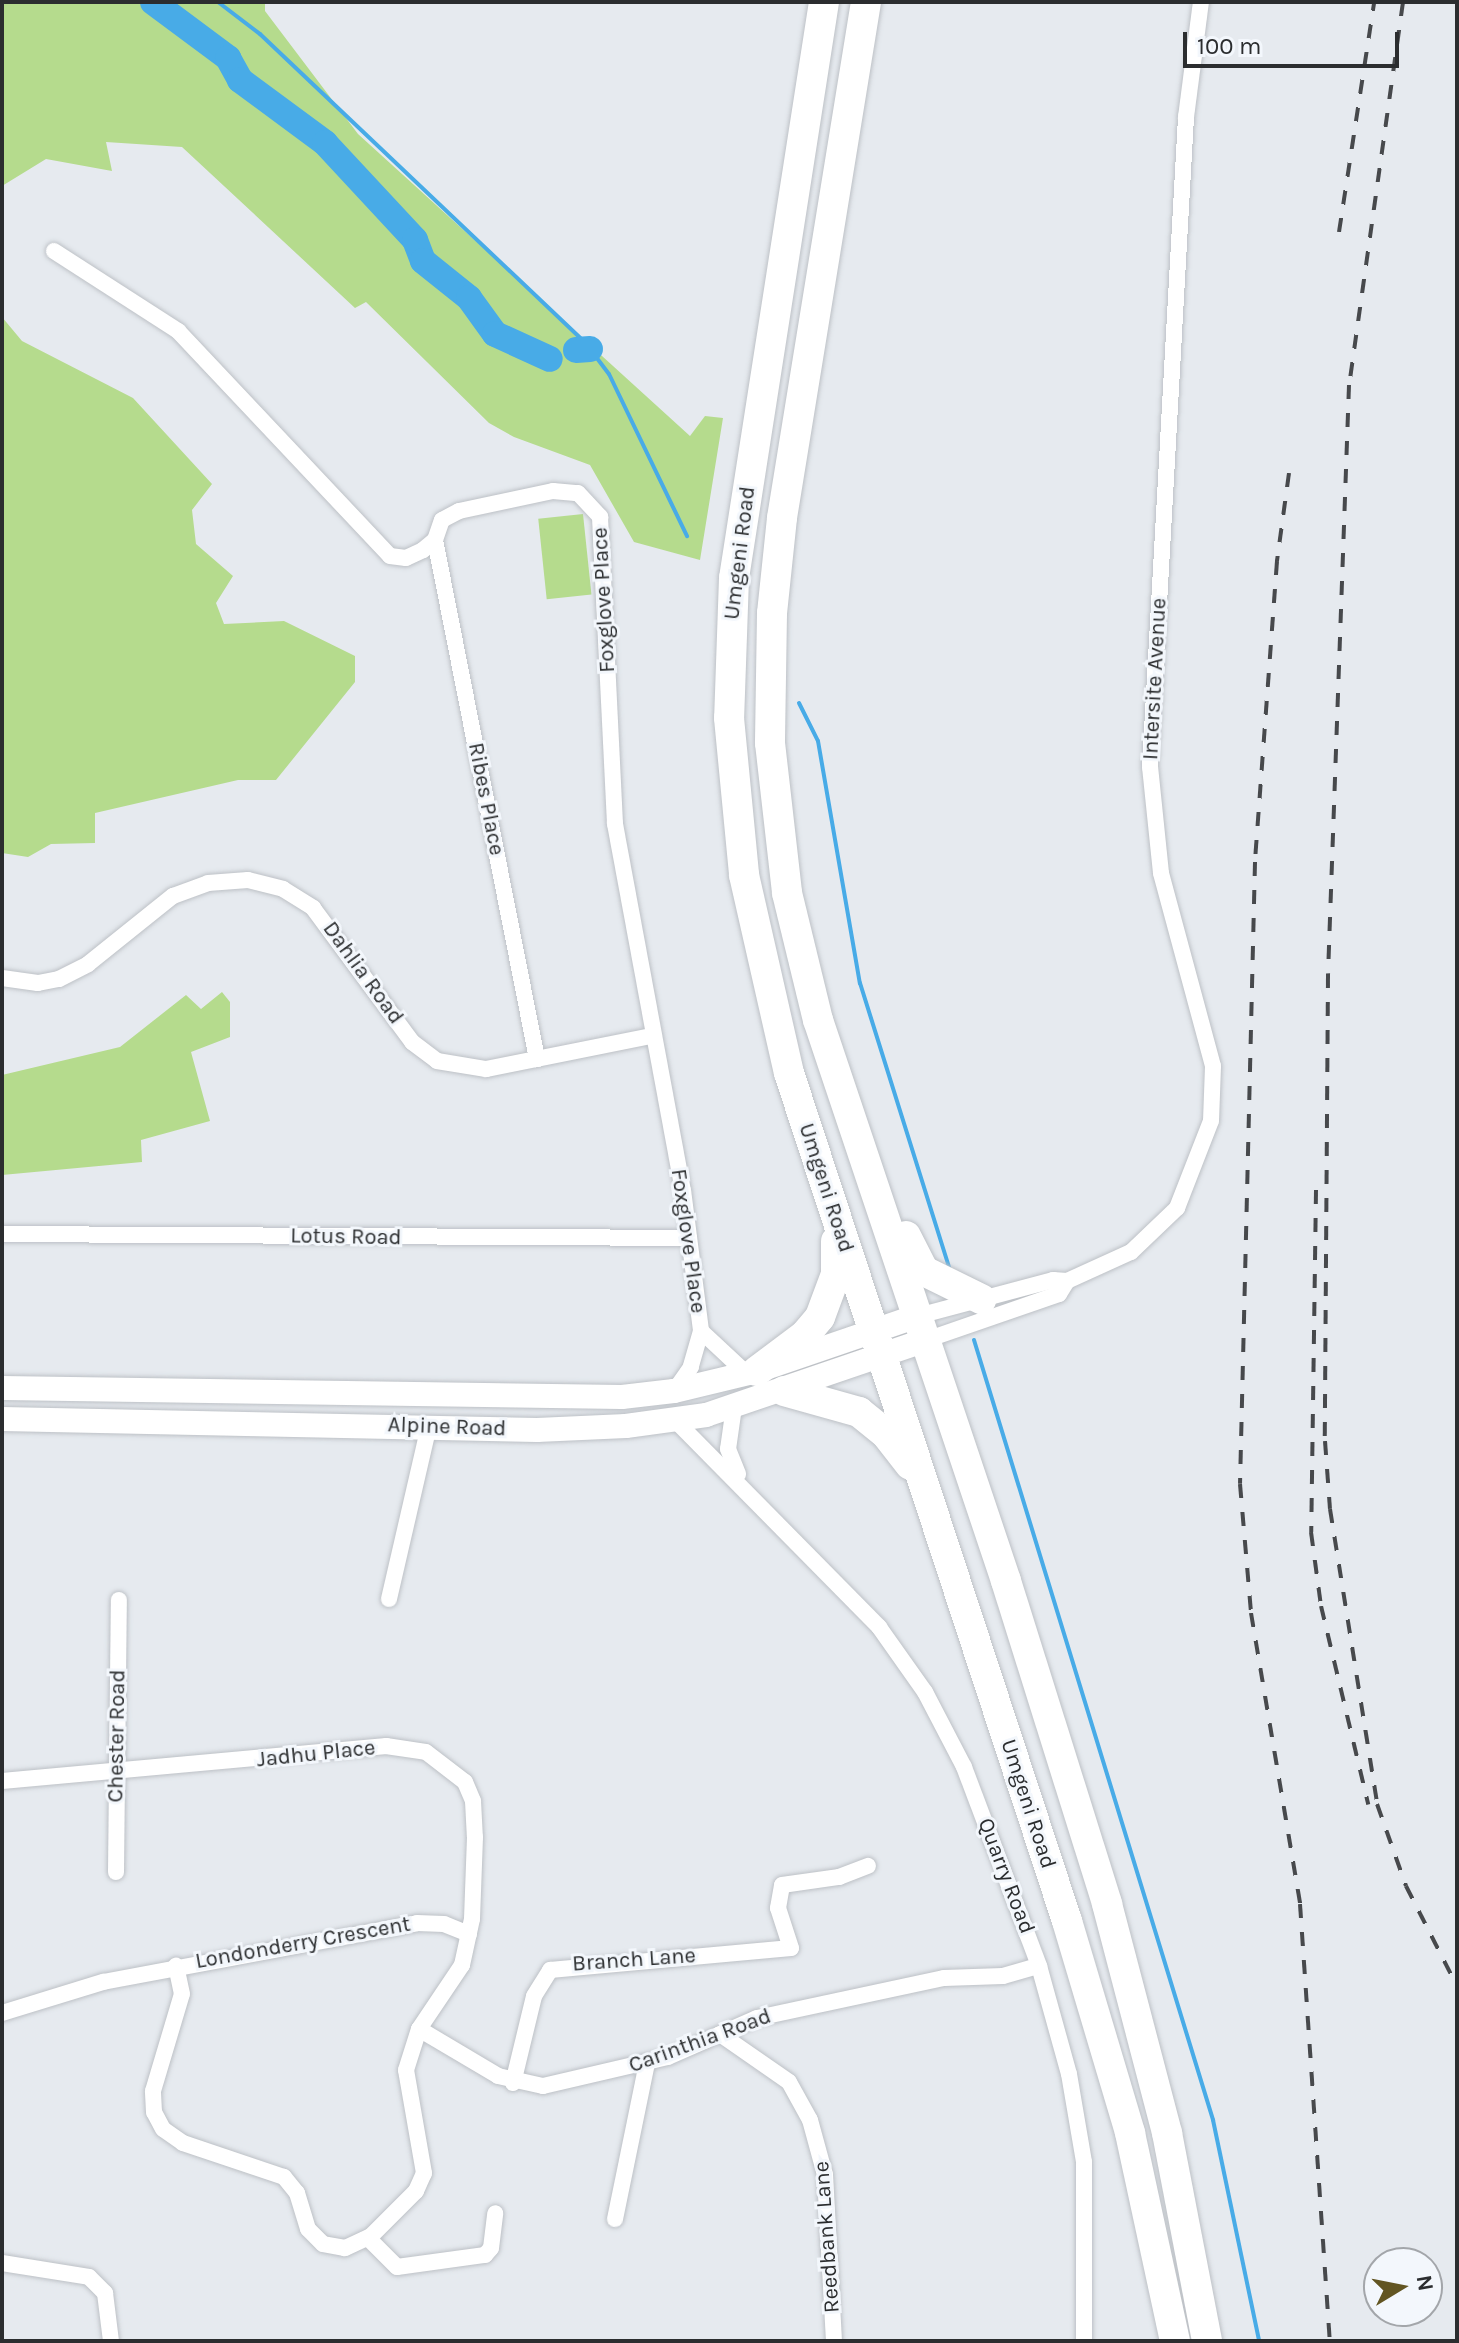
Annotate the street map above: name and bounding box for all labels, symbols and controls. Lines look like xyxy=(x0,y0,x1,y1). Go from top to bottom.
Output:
scale bar xyxy=(1187,16,1403,66)
text: 100 m xyxy=(1197,32,1262,60)
street label: Umgeni Road xyxy=(719,485,761,621)
street label: Foxglove Place xyxy=(587,527,621,673)
street label: Intersite Avenue xyxy=(1138,597,1172,761)
street label: Ribes Place xyxy=(462,740,510,858)
street label: Dahlia Road xyxy=(317,916,409,1030)
street label: Umgeni Road xyxy=(793,1120,859,1256)
street label: Foxglove Place xyxy=(665,1167,711,1315)
street label: Lotus Road xyxy=(290,1223,402,1251)
street label: Alpine Road xyxy=(387,1412,507,1442)
street label: Chester Road xyxy=(103,1669,131,1803)
street label: Jadhu Place xyxy=(255,1735,377,1773)
street label: Umgeni Road xyxy=(995,1736,1061,1872)
street label: Quarry Road xyxy=(972,1814,1040,1938)
street label: Londonderry Crescent xyxy=(193,1911,413,1975)
street label: Branch Lane xyxy=(571,1943,697,1977)
street label: Carinthia Road xyxy=(625,2003,775,2079)
street label: Reedbank Lane xyxy=(809,2160,845,2314)
north arrow xyxy=(1363,2247,1443,2327)
text: N xyxy=(1410,2273,1439,2293)

